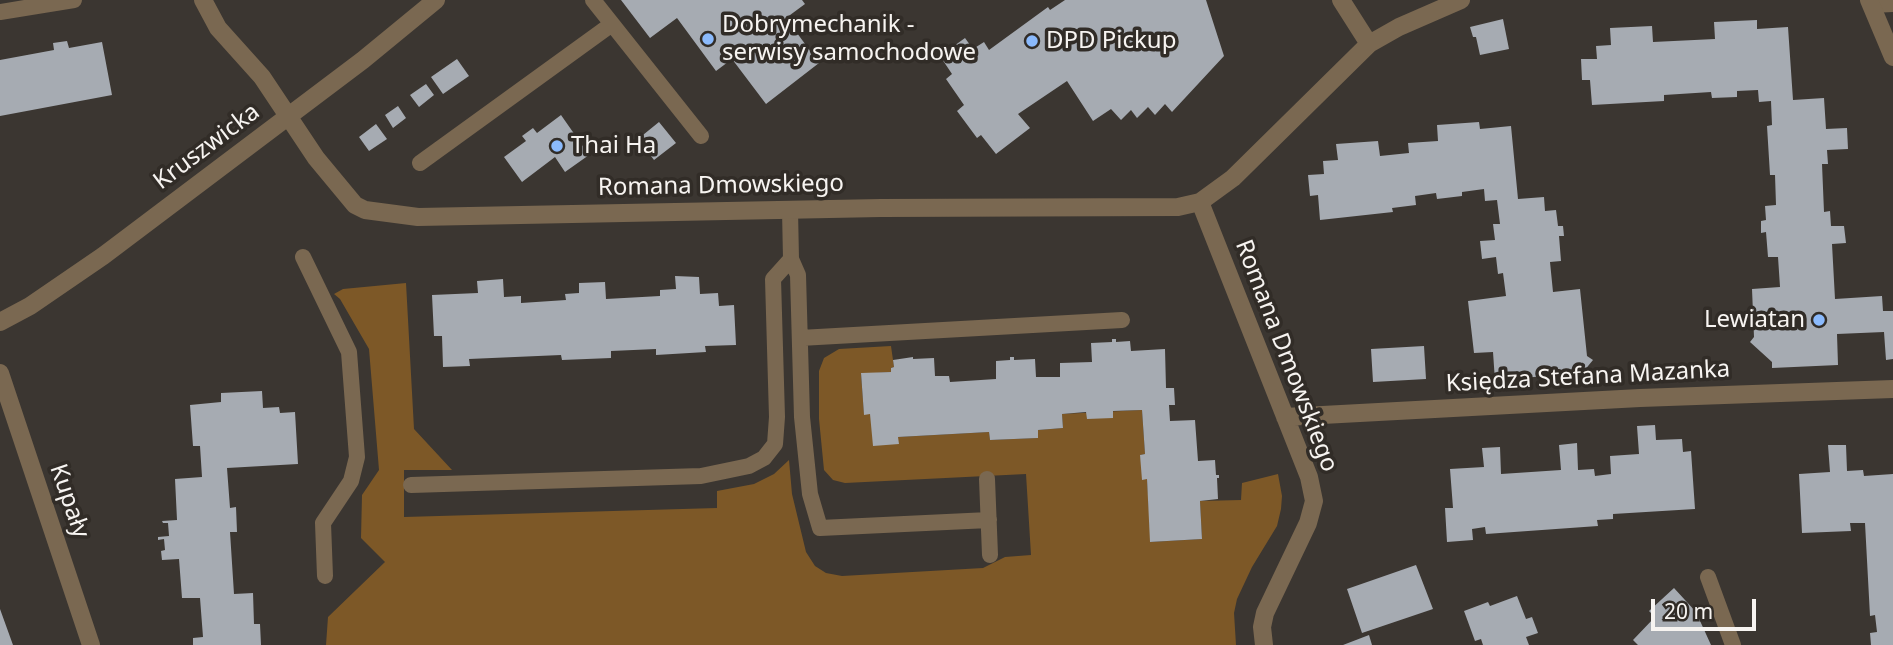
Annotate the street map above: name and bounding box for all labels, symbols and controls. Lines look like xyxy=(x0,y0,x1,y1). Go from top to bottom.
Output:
place label: Dobrymechanik - serwisy samochodowe xyxy=(722,11,976,67)
place label: DPD Pickup xyxy=(1046,27,1176,55)
marker: Dobrymechanik - serwisy samochodowe xyxy=(700,31,716,47)
marker: DPD Pickup xyxy=(1024,33,1040,49)
street label: Kruszwicka xyxy=(148,98,266,196)
place label: Thai Ha xyxy=(571,132,656,160)
marker: Thai Ha xyxy=(549,138,565,154)
street label: Romana Dmowskiego xyxy=(598,169,844,203)
street label: Romana Dmowskiego xyxy=(1228,236,1344,476)
place label: Lewiatan xyxy=(1704,306,1805,334)
marker: Lewiatan xyxy=(1811,312,1827,328)
street label: Księdza Stefana Mazanka xyxy=(1445,355,1731,399)
street label: Kupały xyxy=(43,460,95,542)
scale bar xyxy=(1655,586,1760,630)
text: 20 m xyxy=(1664,597,1713,625)

